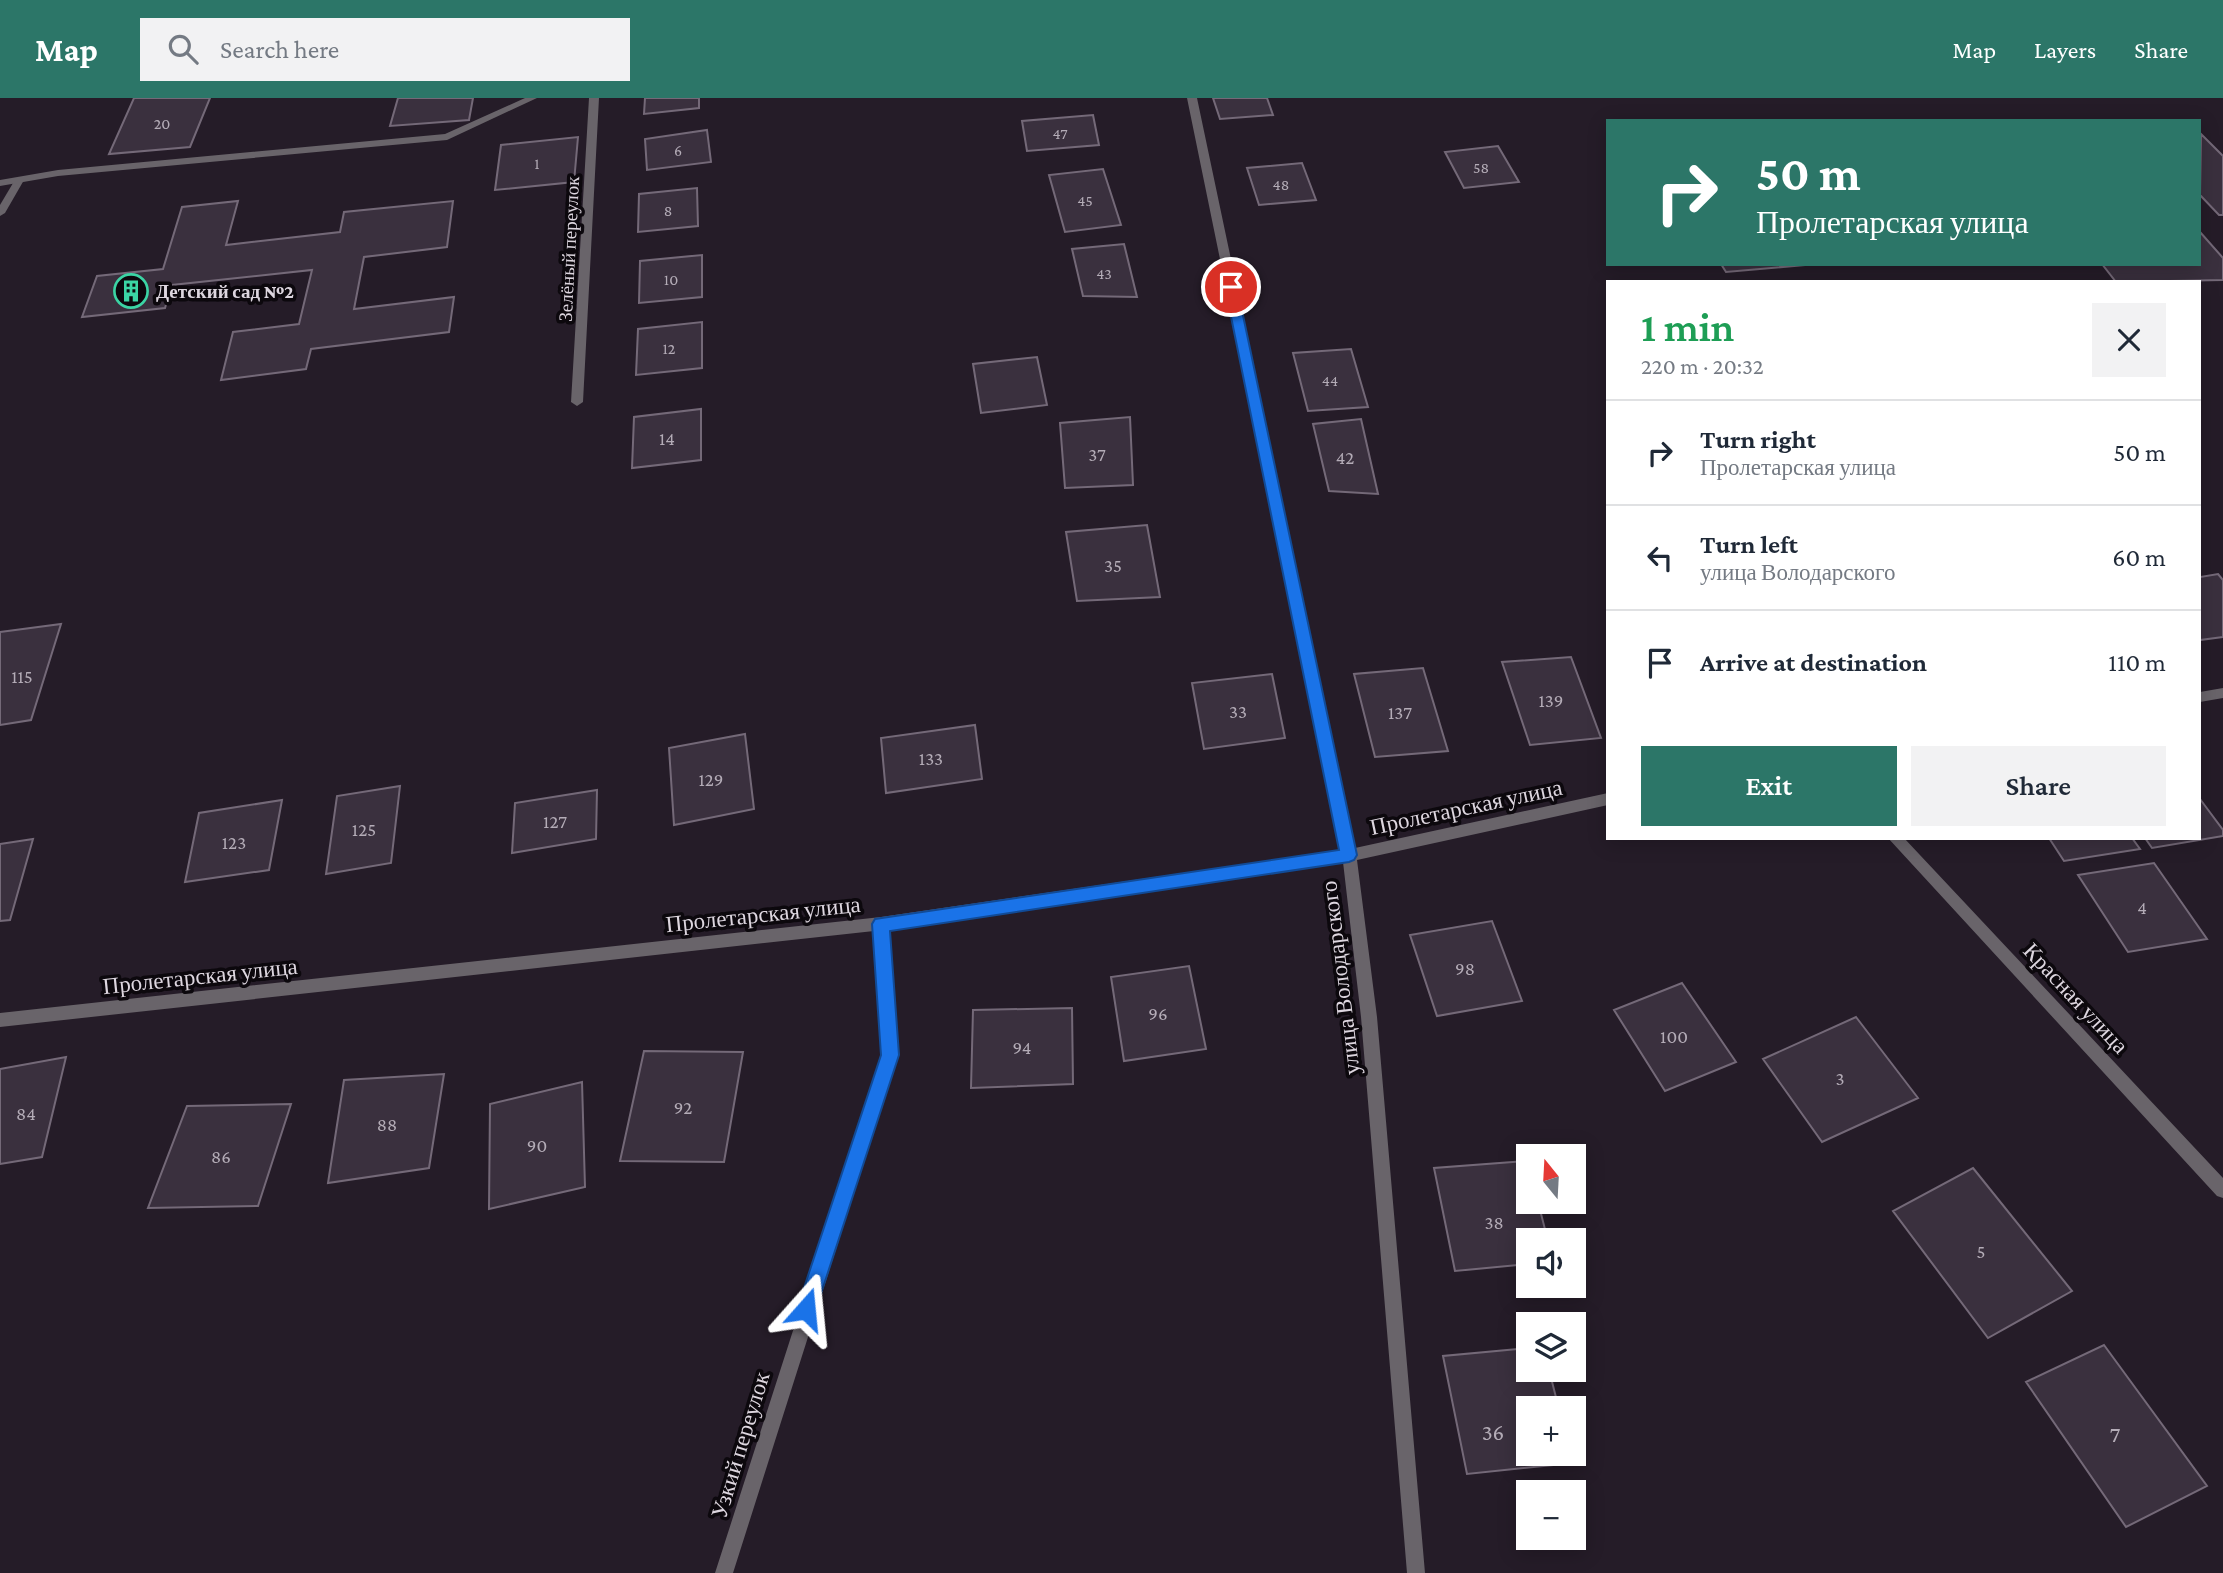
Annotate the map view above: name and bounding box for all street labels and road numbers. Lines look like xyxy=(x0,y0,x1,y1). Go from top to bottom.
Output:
street label: Зелёный переулок xyxy=(555,175,583,322)
street label: Пролетарская улица xyxy=(1367,774,1565,840)
street label: улица Володарского xyxy=(1315,879,1365,1077)
street label: Пролетарская улица xyxy=(664,891,862,937)
street label: Красная улица xyxy=(2018,937,2134,1059)
street label: Пролетарская улица xyxy=(101,953,299,999)
street label: Узкий переулок xyxy=(705,1368,775,1521)

